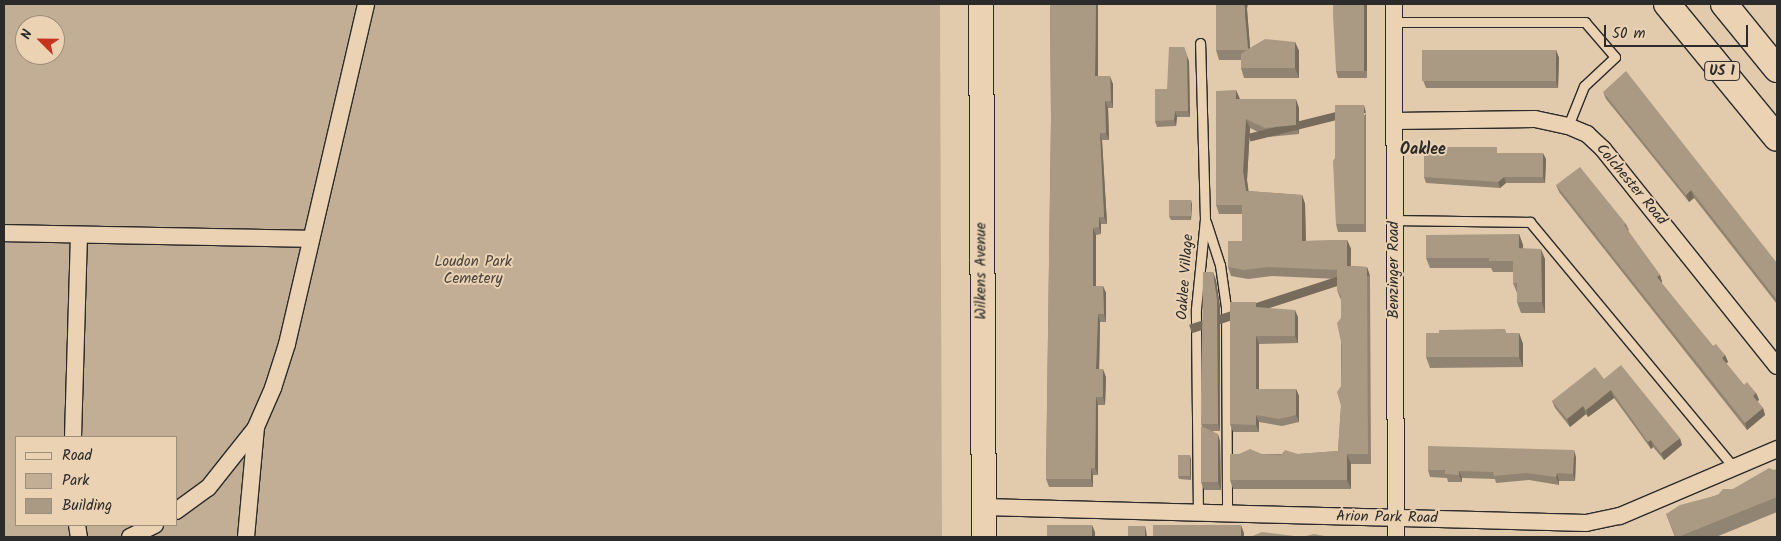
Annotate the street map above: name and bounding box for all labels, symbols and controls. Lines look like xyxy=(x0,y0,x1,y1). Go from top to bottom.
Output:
north arrow xyxy=(15,15,65,65)
scale bar xyxy=(1606,15,1750,47)
text: 50 m xyxy=(1612,22,1646,46)
text: N xyxy=(15,26,39,43)
road number: US 1 xyxy=(1703,59,1741,82)
district label: Oaklee xyxy=(1400,140,1446,160)
street label: Colchester Road xyxy=(1592,141,1670,229)
street label: Benzinger Road xyxy=(1386,221,1404,319)
street label: Wilkens Avenue xyxy=(973,222,991,320)
street label: Oaklee Village xyxy=(1174,233,1198,321)
park label: Loudon Park Cemetery xyxy=(434,253,512,288)
legend xyxy=(15,436,178,526)
text: Road xyxy=(62,444,92,468)
text: Park xyxy=(62,469,89,493)
text: Building xyxy=(62,494,112,518)
street label: Arion Park Road xyxy=(1336,508,1438,528)

